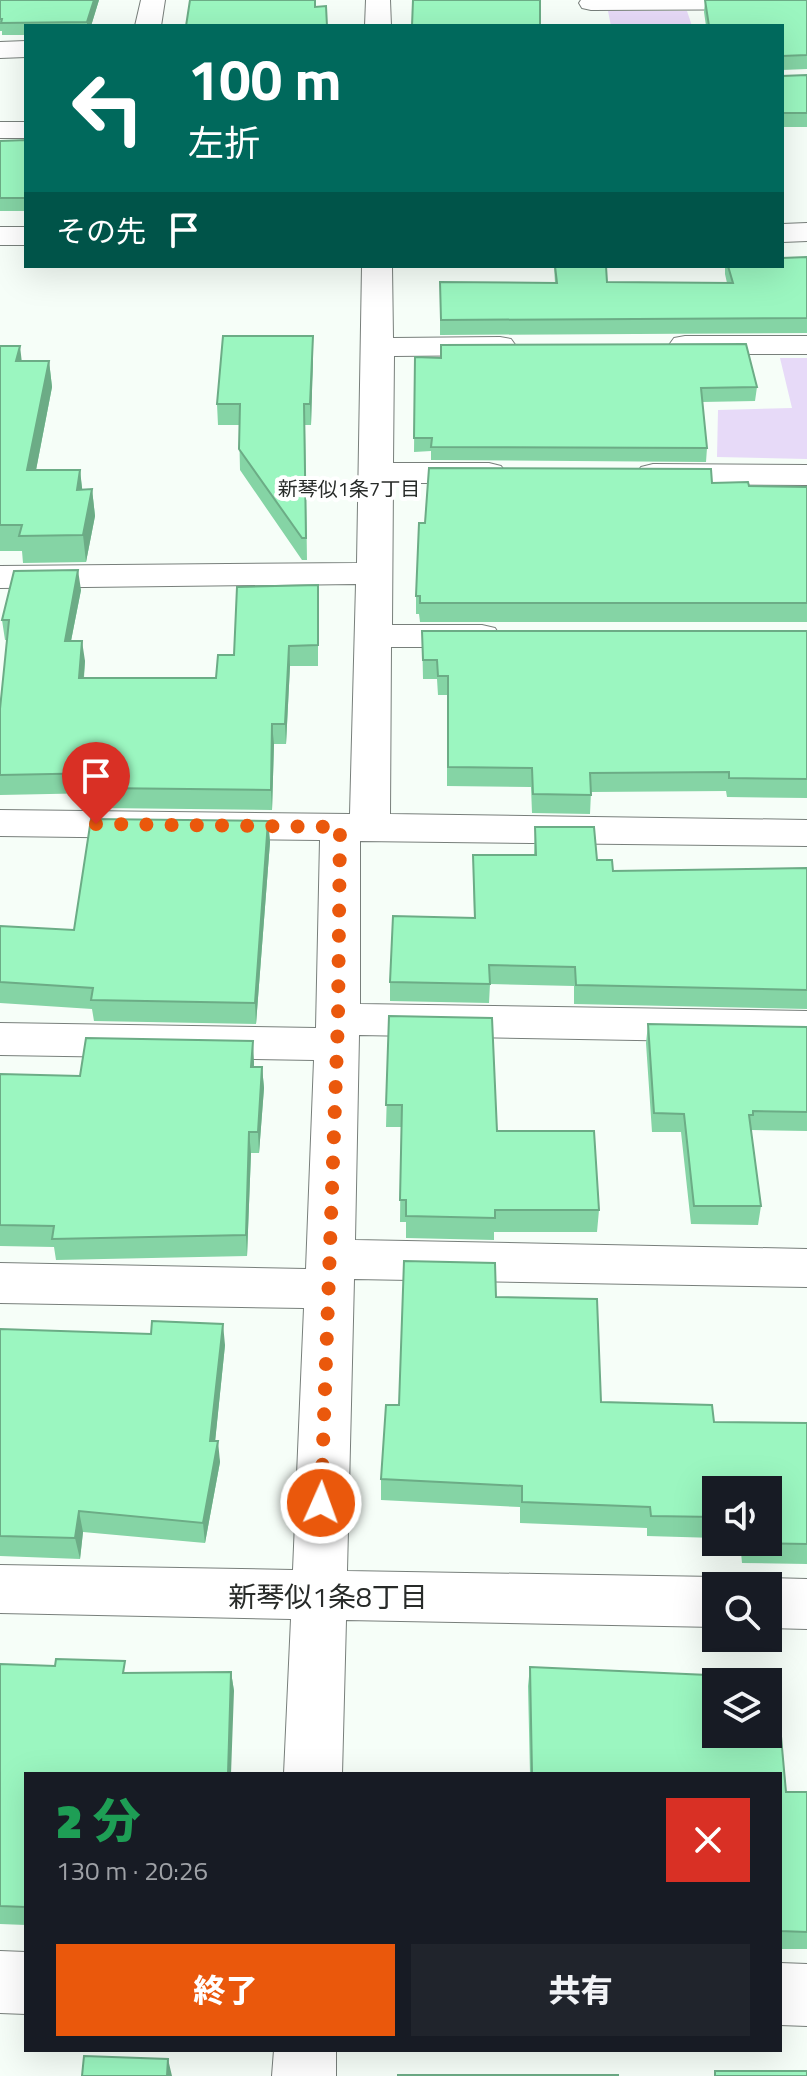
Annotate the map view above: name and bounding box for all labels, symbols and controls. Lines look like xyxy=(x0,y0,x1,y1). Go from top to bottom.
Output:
text: 100 m xyxy=(188,37,341,122)
icon: left xyxy=(56,56,160,160)
text: 左折 xyxy=(188,115,260,170)
text: その先 xyxy=(56,208,146,254)
icon: arrive xyxy=(162,208,206,252)
district label: 新琴似1条7丁目 xyxy=(278,473,420,504)
pin xyxy=(62,742,130,824)
icon: arrive xyxy=(74,754,118,798)
position arrow xyxy=(279,1461,363,1545)
map controls xyxy=(702,1476,782,1748)
button: sound xyxy=(702,1476,782,1556)
button: search xyxy=(702,1572,782,1652)
district label: 新琴似1条8丁目 xyxy=(228,1575,428,1618)
button: layers xyxy=(702,1668,782,1748)
text: 2 分 xyxy=(56,1784,141,1857)
button: close xyxy=(666,1798,750,1882)
text: 130 m · 20:26 xyxy=(56,1851,208,1890)
button: 終了 xyxy=(56,1944,395,2036)
button: 共有 xyxy=(411,1944,750,2036)

